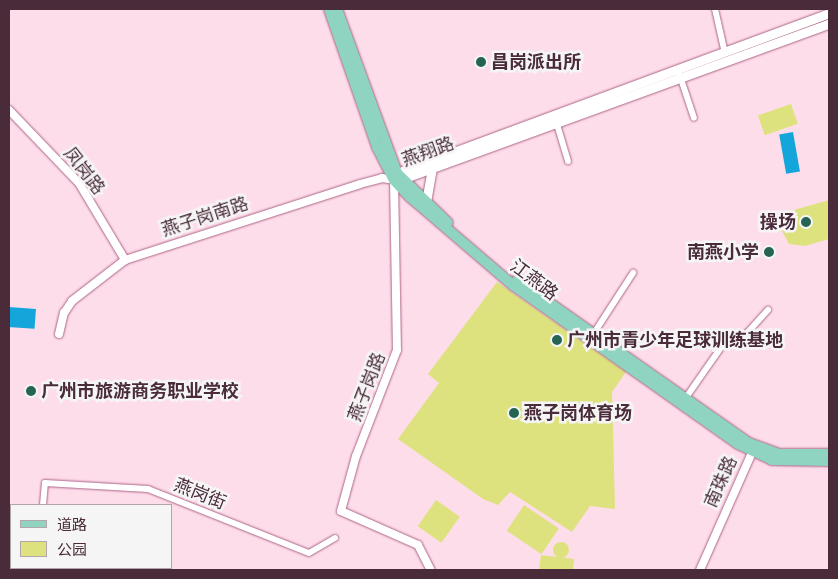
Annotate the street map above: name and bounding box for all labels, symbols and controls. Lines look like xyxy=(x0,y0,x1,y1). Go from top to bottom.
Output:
place label: 昌岗派出所 xyxy=(491,51,581,73)
marker: 昌岗派出所 xyxy=(475,56,487,68)
street label: 燕翔路 xyxy=(399,133,457,171)
street label: 凤岗路 xyxy=(59,143,109,199)
street label: 燕子岗南路 xyxy=(159,193,251,241)
place label: 操场 xyxy=(760,211,796,233)
marker: 操场 xyxy=(800,216,812,228)
place label: 南燕小学 xyxy=(687,241,759,263)
marker: 南燕小学 xyxy=(763,246,775,258)
street label: 江燕路 xyxy=(506,255,562,305)
place label: 广州市青少年足球训练基地 xyxy=(567,329,783,351)
marker: 广州市青少年足球训练基地 xyxy=(551,334,563,346)
street label: 燕子岗路 xyxy=(344,350,390,424)
place label: 广州市旅游商务职业学校 xyxy=(41,380,239,402)
marker: 广州市旅游商务职业学校 xyxy=(25,385,37,397)
place label: 燕子岗体育场 xyxy=(524,402,632,424)
marker: 燕子岗体育场 xyxy=(508,407,520,419)
street label: 南珠路 xyxy=(700,453,742,511)
street label: 燕岗街 xyxy=(171,474,229,514)
legend xyxy=(10,504,172,569)
text: 道路 xyxy=(57,516,87,533)
text: 公园 xyxy=(57,541,87,558)

